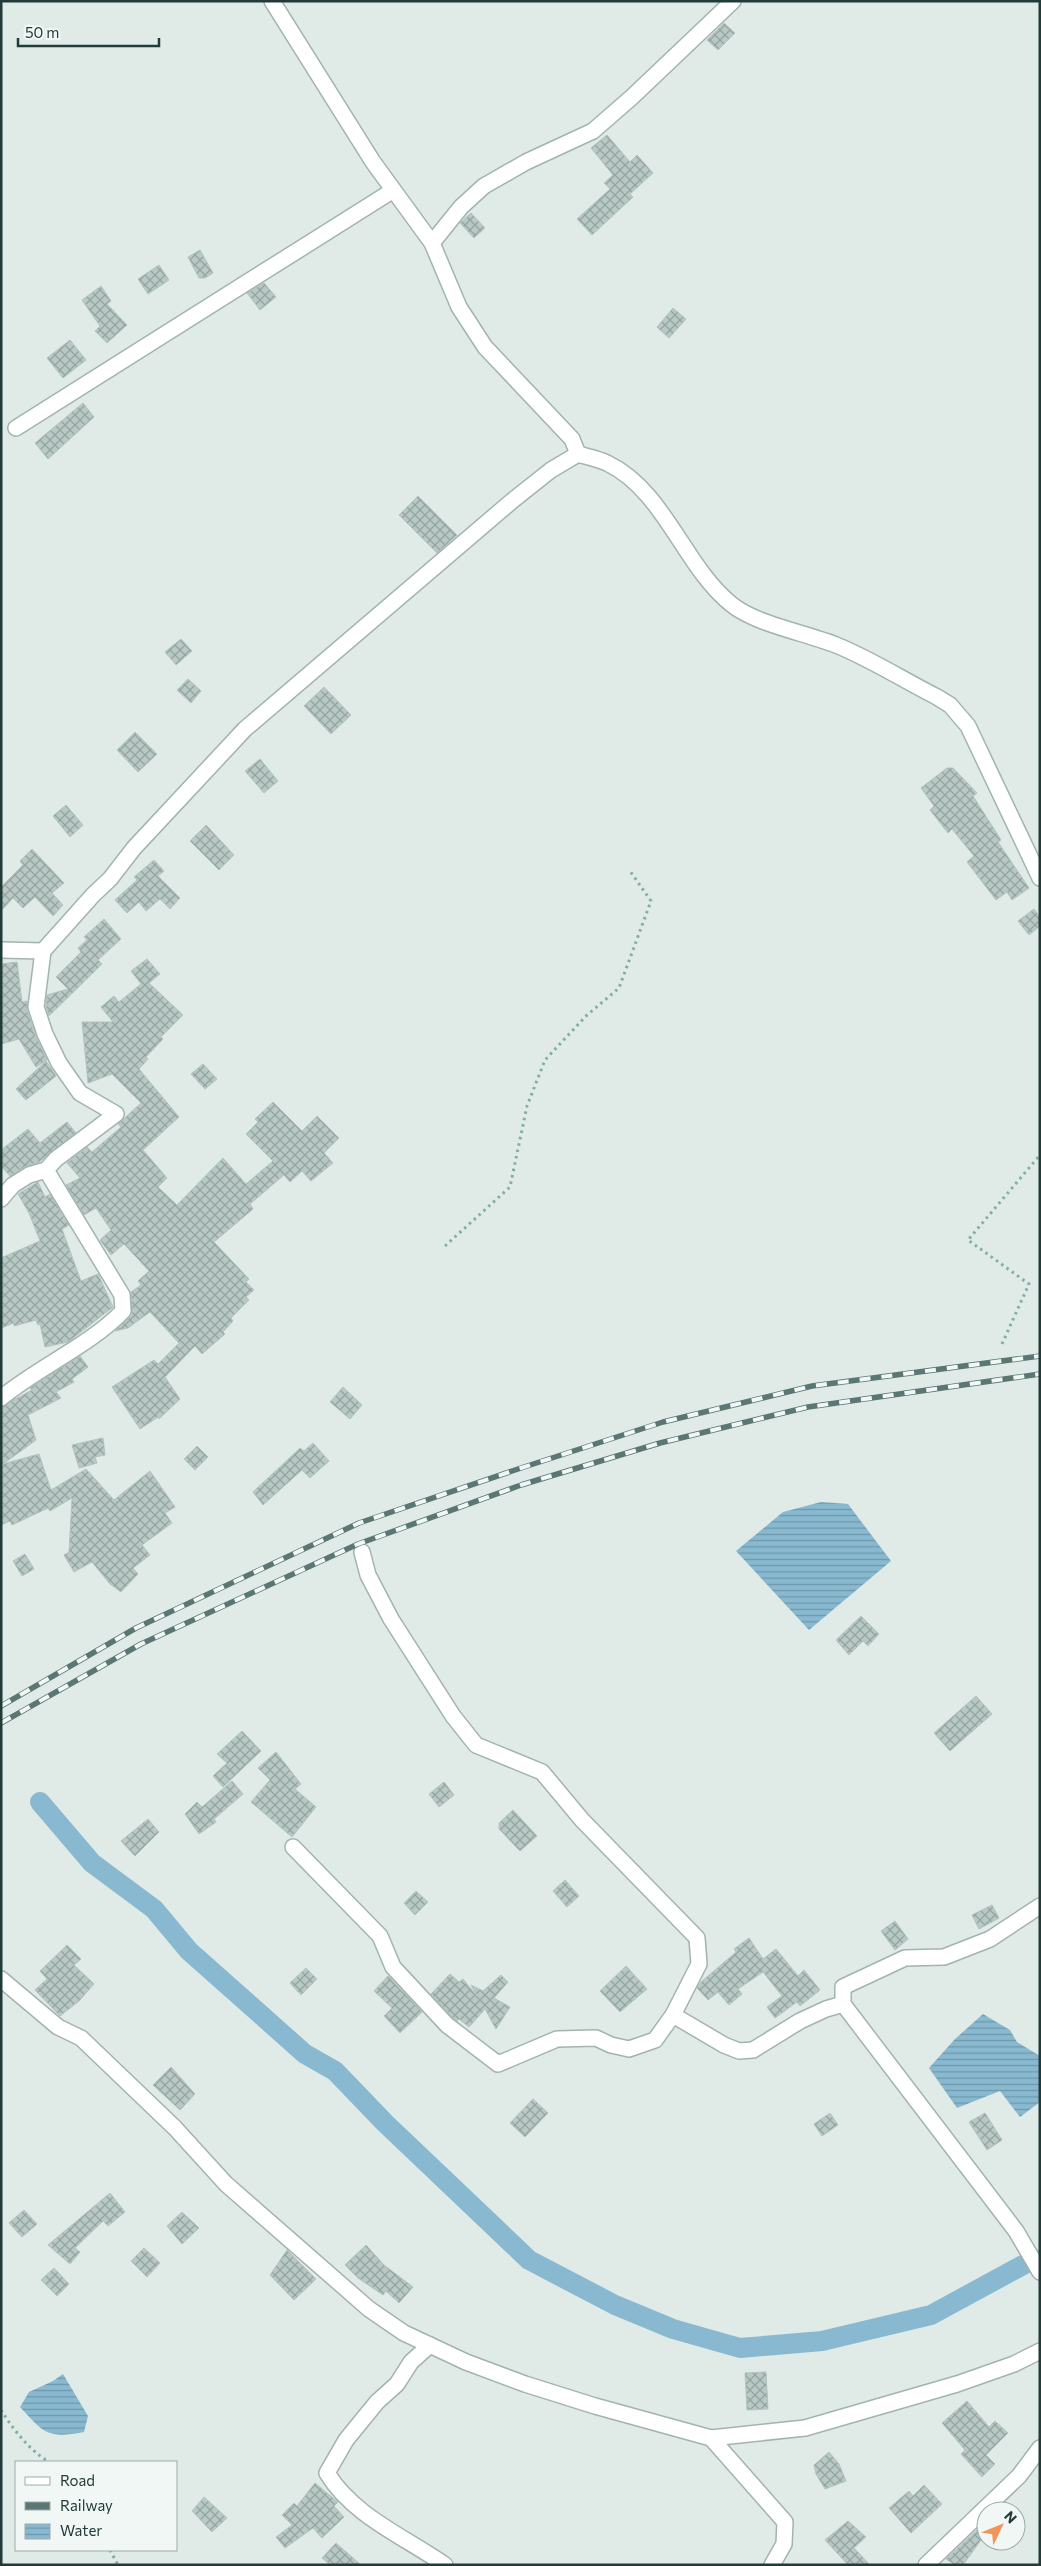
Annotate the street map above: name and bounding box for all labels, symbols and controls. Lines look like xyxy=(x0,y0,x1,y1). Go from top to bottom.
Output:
scale bar xyxy=(18,15,159,47)
text: 50 m xyxy=(25,23,59,41)
legend xyxy=(15,2461,178,2551)
text: Road xyxy=(60,2471,95,2489)
text: Railway xyxy=(60,2496,113,2514)
north arrow xyxy=(976,2501,1026,2551)
text: N xyxy=(1001,2507,1021,2526)
text: Water xyxy=(60,2521,102,2539)

